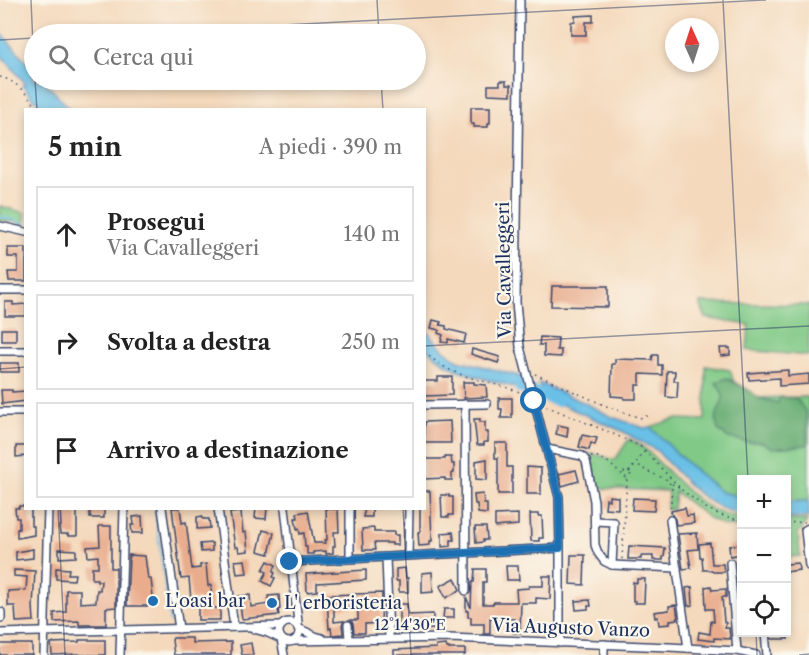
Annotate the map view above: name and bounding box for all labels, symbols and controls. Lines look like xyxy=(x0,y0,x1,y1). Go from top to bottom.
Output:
north arrow xyxy=(665,18,719,72)
search box xyxy=(24,24,426,90)
icon: search xyxy=(45,41,78,74)
text: Cerca qui xyxy=(93,44,194,71)
text: 5 min xyxy=(48,131,122,163)
text: A piedi · 390 m xyxy=(259,135,402,159)
street label: Via Cavalleggeri xyxy=(492,201,516,340)
text: Prosegui xyxy=(107,209,205,236)
icon: ahead xyxy=(50,218,83,251)
text: 140 m xyxy=(343,222,400,246)
text: Via Cavalleggeri xyxy=(107,236,259,260)
icon: right xyxy=(50,326,83,359)
text: Svolta a destra xyxy=(107,329,270,356)
text: 250 m xyxy=(341,330,400,354)
route start xyxy=(520,387,546,413)
icon: arrive xyxy=(50,434,83,467)
text: Arrivo a destinazione xyxy=(107,437,349,464)
map controls xyxy=(737,475,791,637)
button: + xyxy=(737,475,791,529)
button: − xyxy=(737,529,791,583)
route end xyxy=(276,548,302,574)
button: locate xyxy=(737,583,791,637)
place label: L'oasi bar xyxy=(165,590,246,612)
place label: L' erboristeria xyxy=(284,592,403,614)
marker: L'oasi bar xyxy=(146,594,160,608)
marker: L' erboristeria xyxy=(265,596,279,610)
street label: Via Augusto Vanzo xyxy=(491,614,650,642)
text: 12°14'30"E xyxy=(374,615,446,634)

